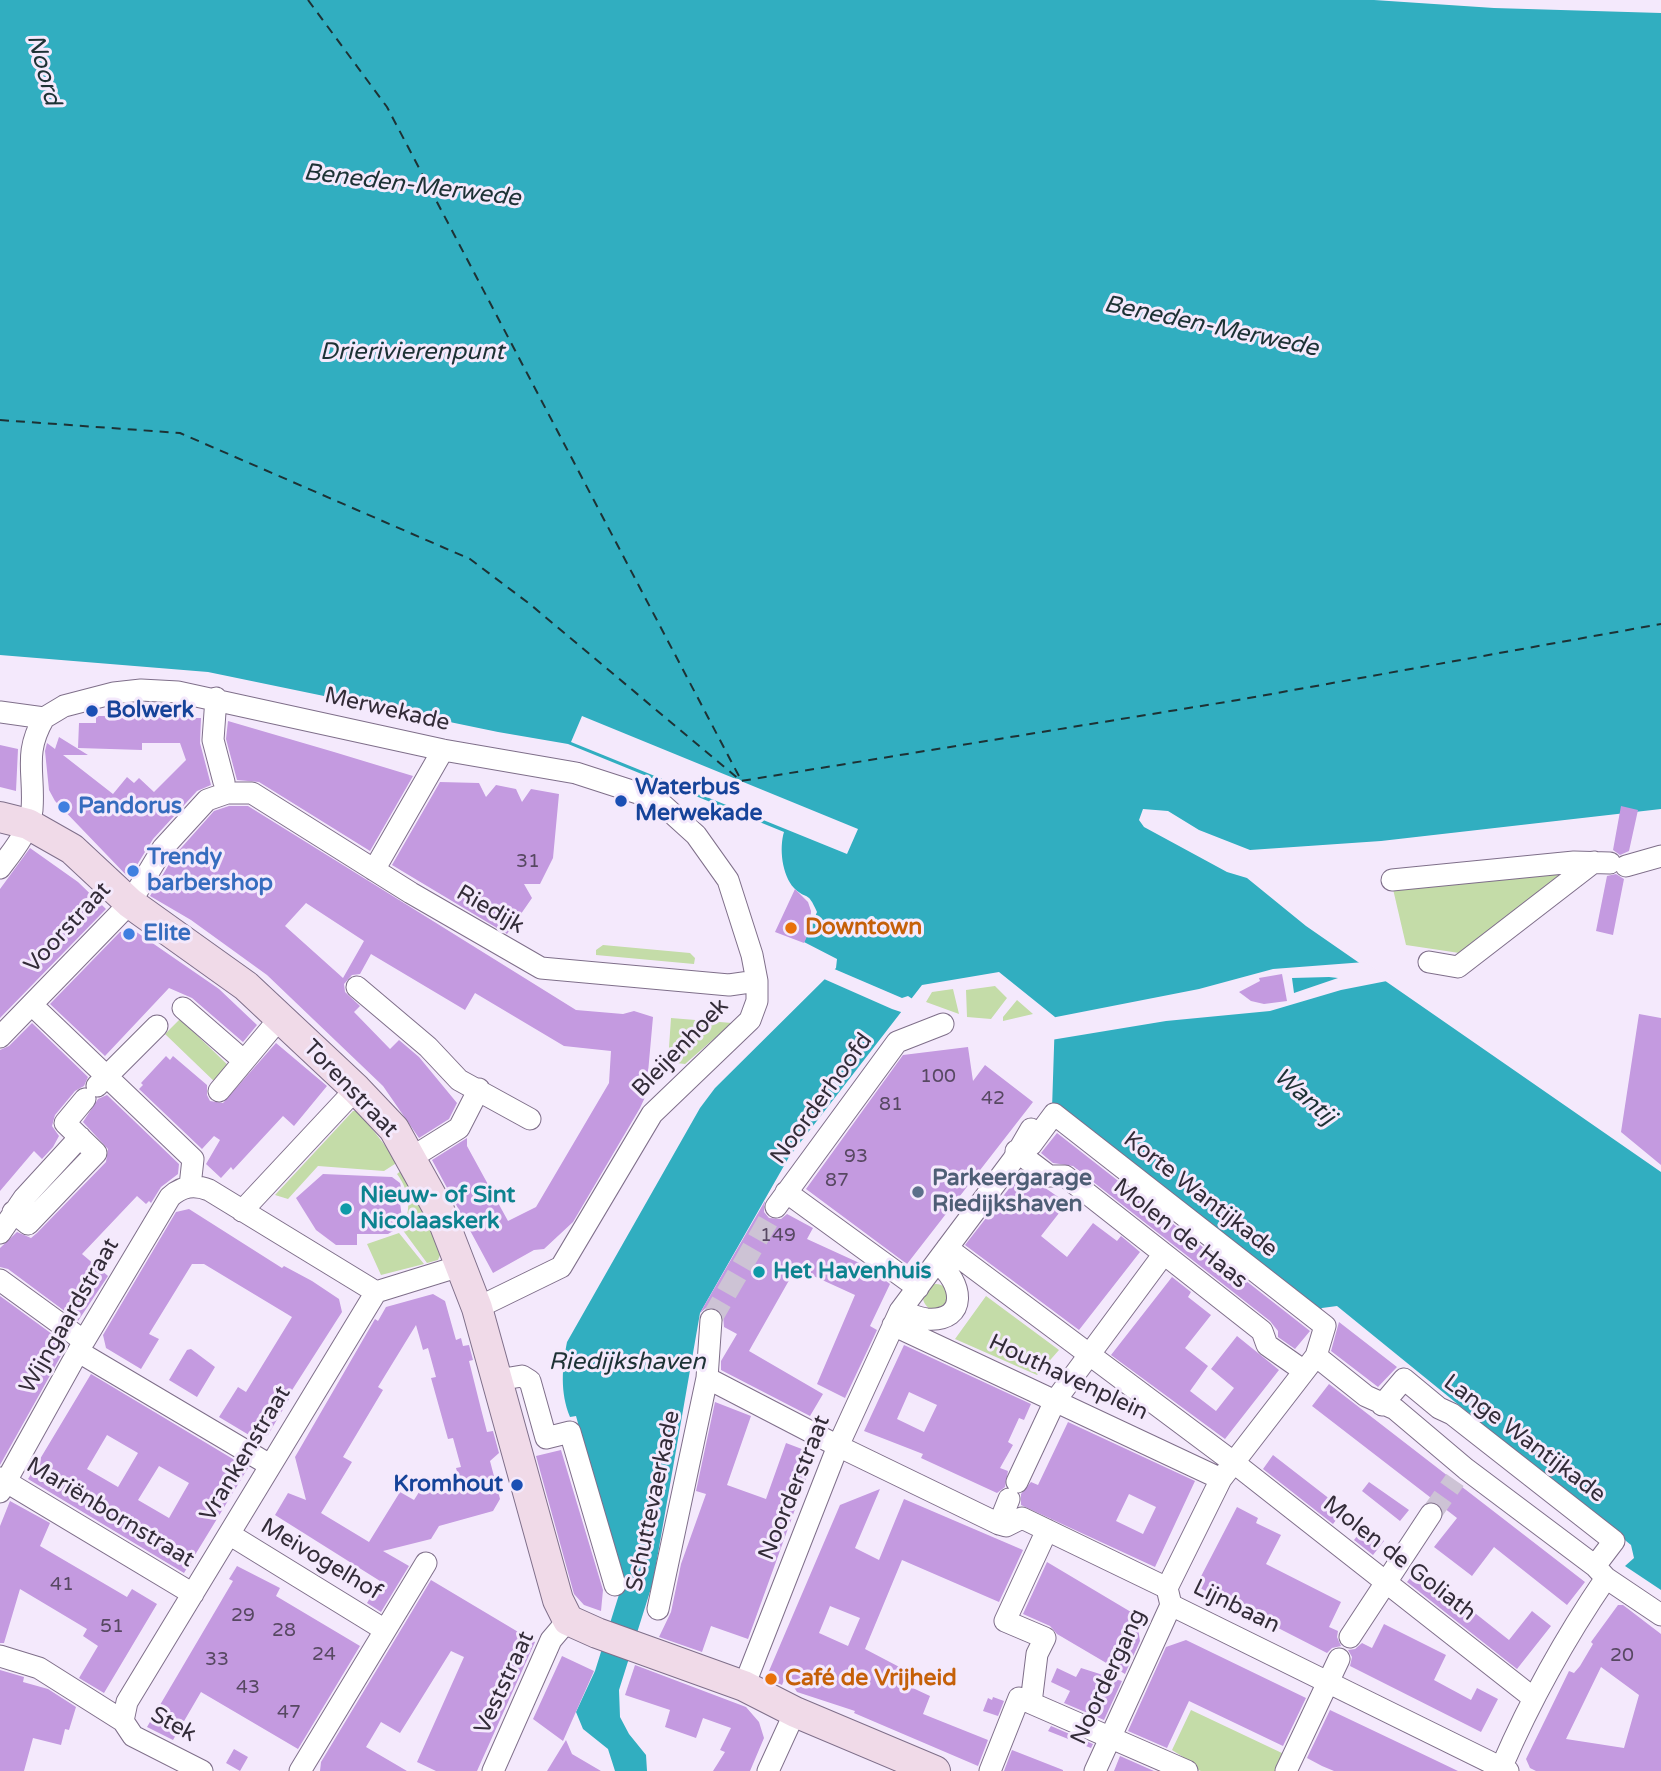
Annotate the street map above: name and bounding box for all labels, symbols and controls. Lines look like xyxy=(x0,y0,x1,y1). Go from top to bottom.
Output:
water label: Noord xyxy=(20,31,66,109)
water label: Beneden-Merwede xyxy=(302,158,522,214)
water label: Beneden-Merwede xyxy=(1101,290,1321,364)
water label: Drierivierenpunt xyxy=(320,339,504,367)
street label: Merwekade xyxy=(322,682,452,738)
place label: Bolwerk xyxy=(106,697,194,725)
marker: Bolwerk xyxy=(84,703,100,719)
place label: Waterbus Merwekade xyxy=(635,774,763,828)
place label: Pandorus xyxy=(78,793,182,821)
marker: Waterbus Merwekade xyxy=(613,793,629,809)
marker: Pandorus xyxy=(56,799,72,815)
place label: Trendy barbershop xyxy=(147,844,273,898)
house number: 31 xyxy=(516,851,540,873)
marker: Trendy barbershop xyxy=(125,863,141,879)
street label: Voorstraat xyxy=(19,877,117,979)
street label: Riedijk xyxy=(451,880,529,940)
place label: Downtown xyxy=(805,914,922,942)
place label: Elite xyxy=(143,920,191,948)
marker: Downtown xyxy=(783,920,799,936)
marker: Elite xyxy=(121,926,137,942)
street label: Bleijenhoek xyxy=(627,993,735,1103)
street label: Noorderhoofd xyxy=(765,1028,879,1170)
street label: Torenstraat xyxy=(297,1034,403,1144)
water label: Wantij xyxy=(1267,1062,1341,1132)
house number: 100 xyxy=(920,1066,956,1088)
house number: 42 xyxy=(981,1088,1005,1110)
house number: 81 xyxy=(879,1094,903,1116)
street label: Korte Wantijkade xyxy=(1117,1126,1283,1264)
house number: 93 xyxy=(844,1146,868,1168)
place label: Parkeergarage Riedijkshaven xyxy=(932,1165,1092,1219)
house number: 87 xyxy=(825,1170,849,1192)
street label: Molen de Haas xyxy=(1108,1173,1252,1295)
place label: Nieuw- of Sint Nicolaaskerk xyxy=(360,1182,515,1236)
marker: Parkeergarage Riedijkshaven xyxy=(910,1184,926,1200)
marker: Nieuw- of Sint Nicolaaskerk xyxy=(338,1201,354,1217)
house number: 149 xyxy=(760,1225,796,1247)
street label: Wijngaardstraat xyxy=(14,1233,126,1399)
place label: Het Havenhuis xyxy=(773,1258,932,1286)
marker: Het Havenhuis xyxy=(751,1264,767,1280)
street label: Houthavenplein xyxy=(984,1329,1152,1427)
water label: Riedijkshaven xyxy=(549,1349,705,1377)
street label: Lange Wantijkade xyxy=(1438,1369,1610,1509)
street label: Vrankenstraat xyxy=(195,1381,297,1527)
street label: Schuttevaerkade xyxy=(621,1408,687,1594)
street label: Noorderstraat xyxy=(753,1412,837,1564)
street label: Mariënbornstraat xyxy=(21,1452,199,1574)
place label: Kromhout xyxy=(393,1471,503,1499)
marker: Kromhout xyxy=(509,1477,525,1493)
street label: Molen de Goliath xyxy=(1317,1491,1481,1627)
street label: Meivogelhof xyxy=(255,1513,387,1607)
house number: 41 xyxy=(50,1574,74,1596)
street label: Lijnbaan xyxy=(1188,1574,1284,1640)
house number: 29 xyxy=(231,1605,255,1627)
street label: Noordergang xyxy=(1066,1605,1152,1749)
house number: 51 xyxy=(100,1616,124,1638)
house number: 28 xyxy=(272,1620,296,1642)
street label: Veststraat xyxy=(469,1627,541,1739)
house number: 24 xyxy=(312,1644,336,1666)
house number: 20 xyxy=(1610,1645,1634,1667)
house number: 33 xyxy=(205,1649,229,1671)
place label: Café de Vrijheid xyxy=(785,1665,957,1693)
marker: Café de Vrijheid xyxy=(763,1671,779,1687)
house number: 43 xyxy=(236,1677,260,1699)
street label: Stek xyxy=(145,1701,201,1749)
house number: 47 xyxy=(277,1702,301,1724)

